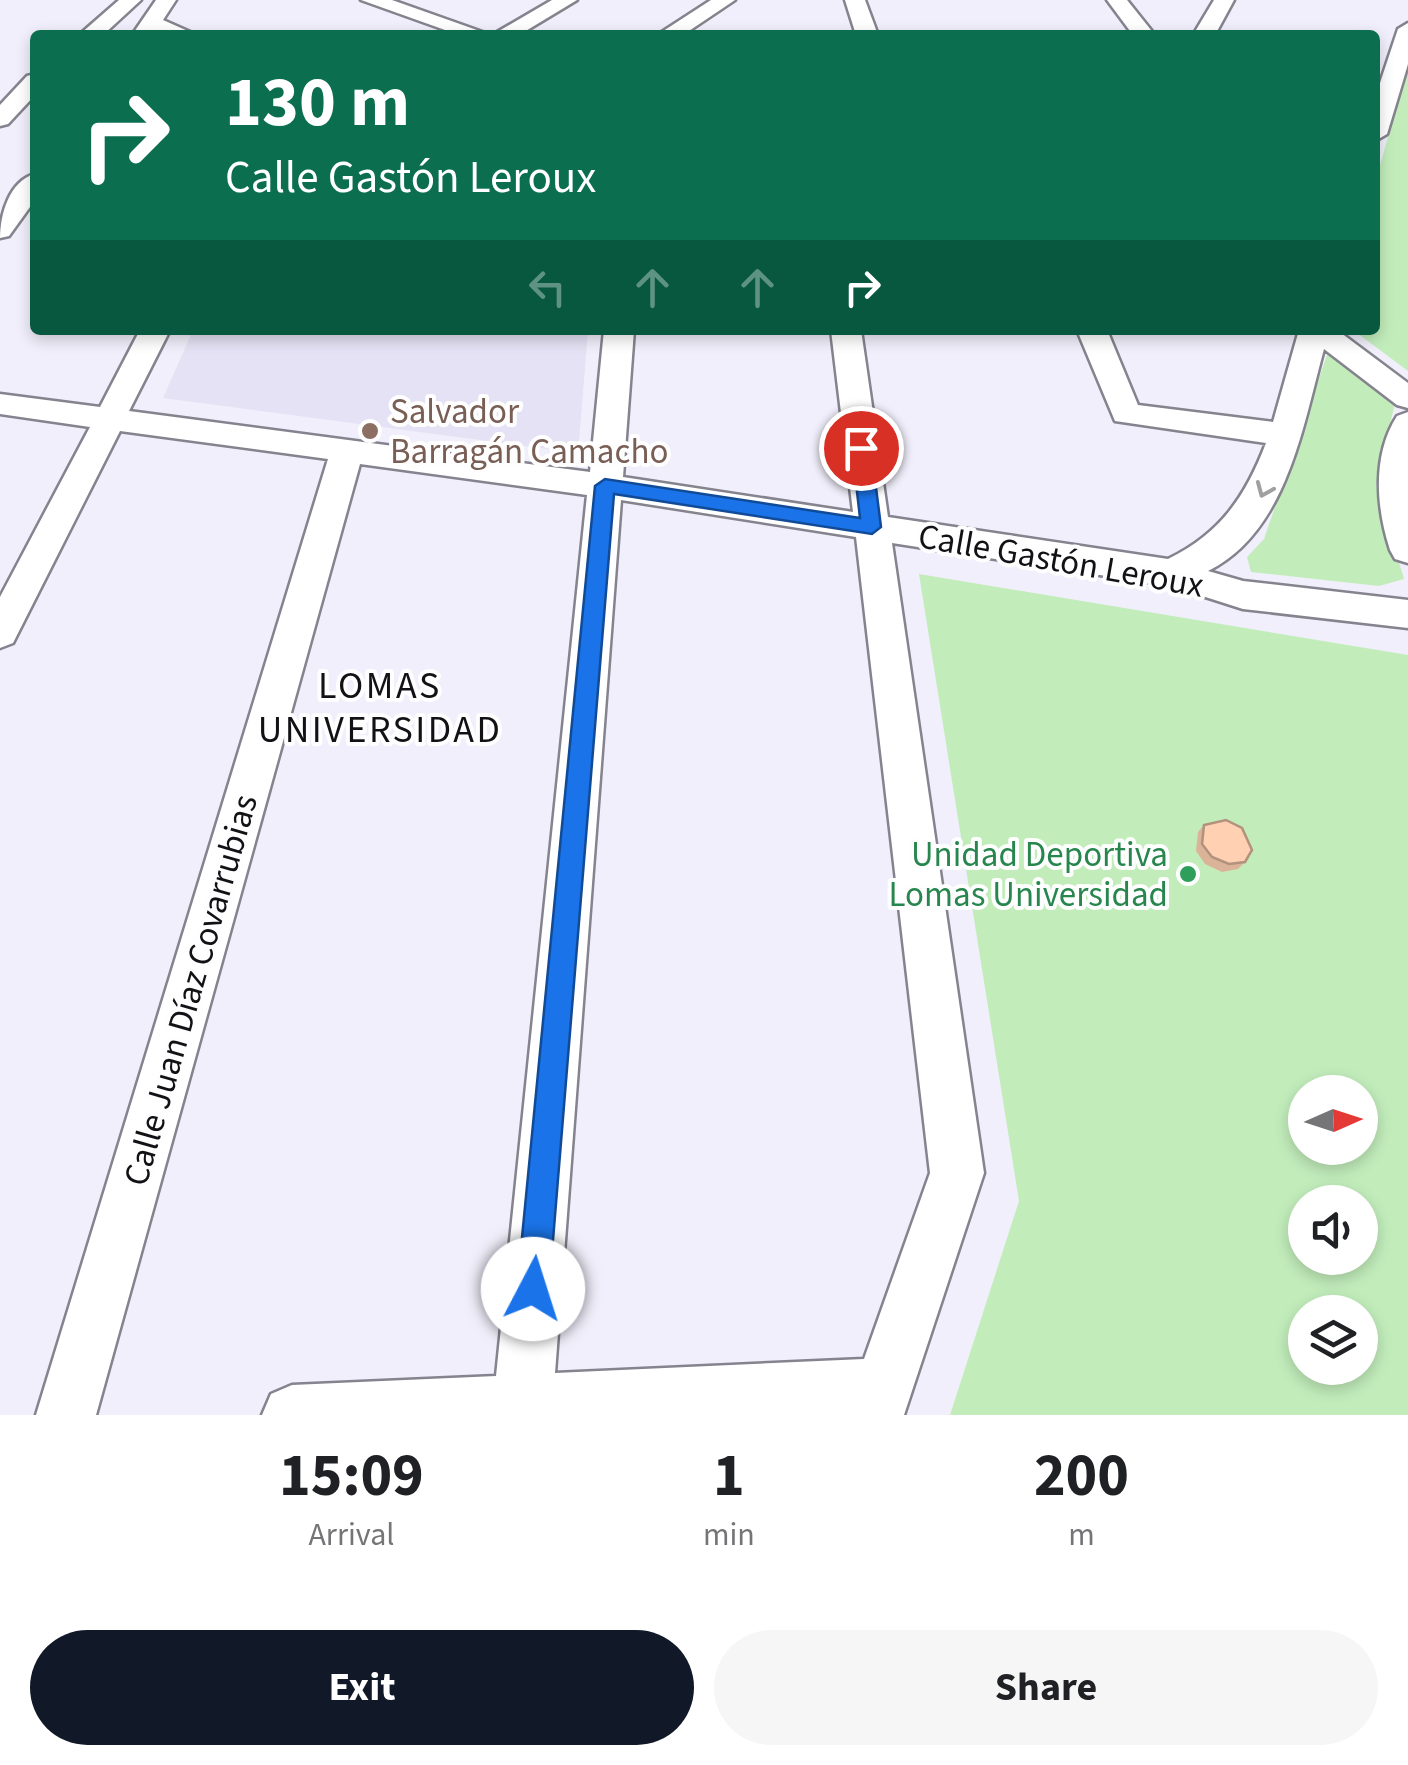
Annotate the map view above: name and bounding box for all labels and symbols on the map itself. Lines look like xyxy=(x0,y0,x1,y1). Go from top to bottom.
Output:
place label: Salvador Barragán Camacho xyxy=(390,387,668,477)
pin xyxy=(819,406,904,491)
marker: Salvador Barragán Camacho xyxy=(359,420,381,442)
one-way arrow xyxy=(1256,480,1276,498)
street label: Calle Gastón Leroux xyxy=(914,511,1208,611)
district label: LOMAS UNIVERSIDAD xyxy=(258,659,502,757)
street label: Calle Juan Díaz Covarrubias xyxy=(111,789,271,1192)
place label: Unidad Deportiva Lomas Universidad xyxy=(888,830,1168,920)
marker: Unidad Deportiva Lomas Universidad xyxy=(1177,863,1199,885)
north arrow xyxy=(1288,1075,1378,1165)
position arrow xyxy=(481,1237,585,1341)

